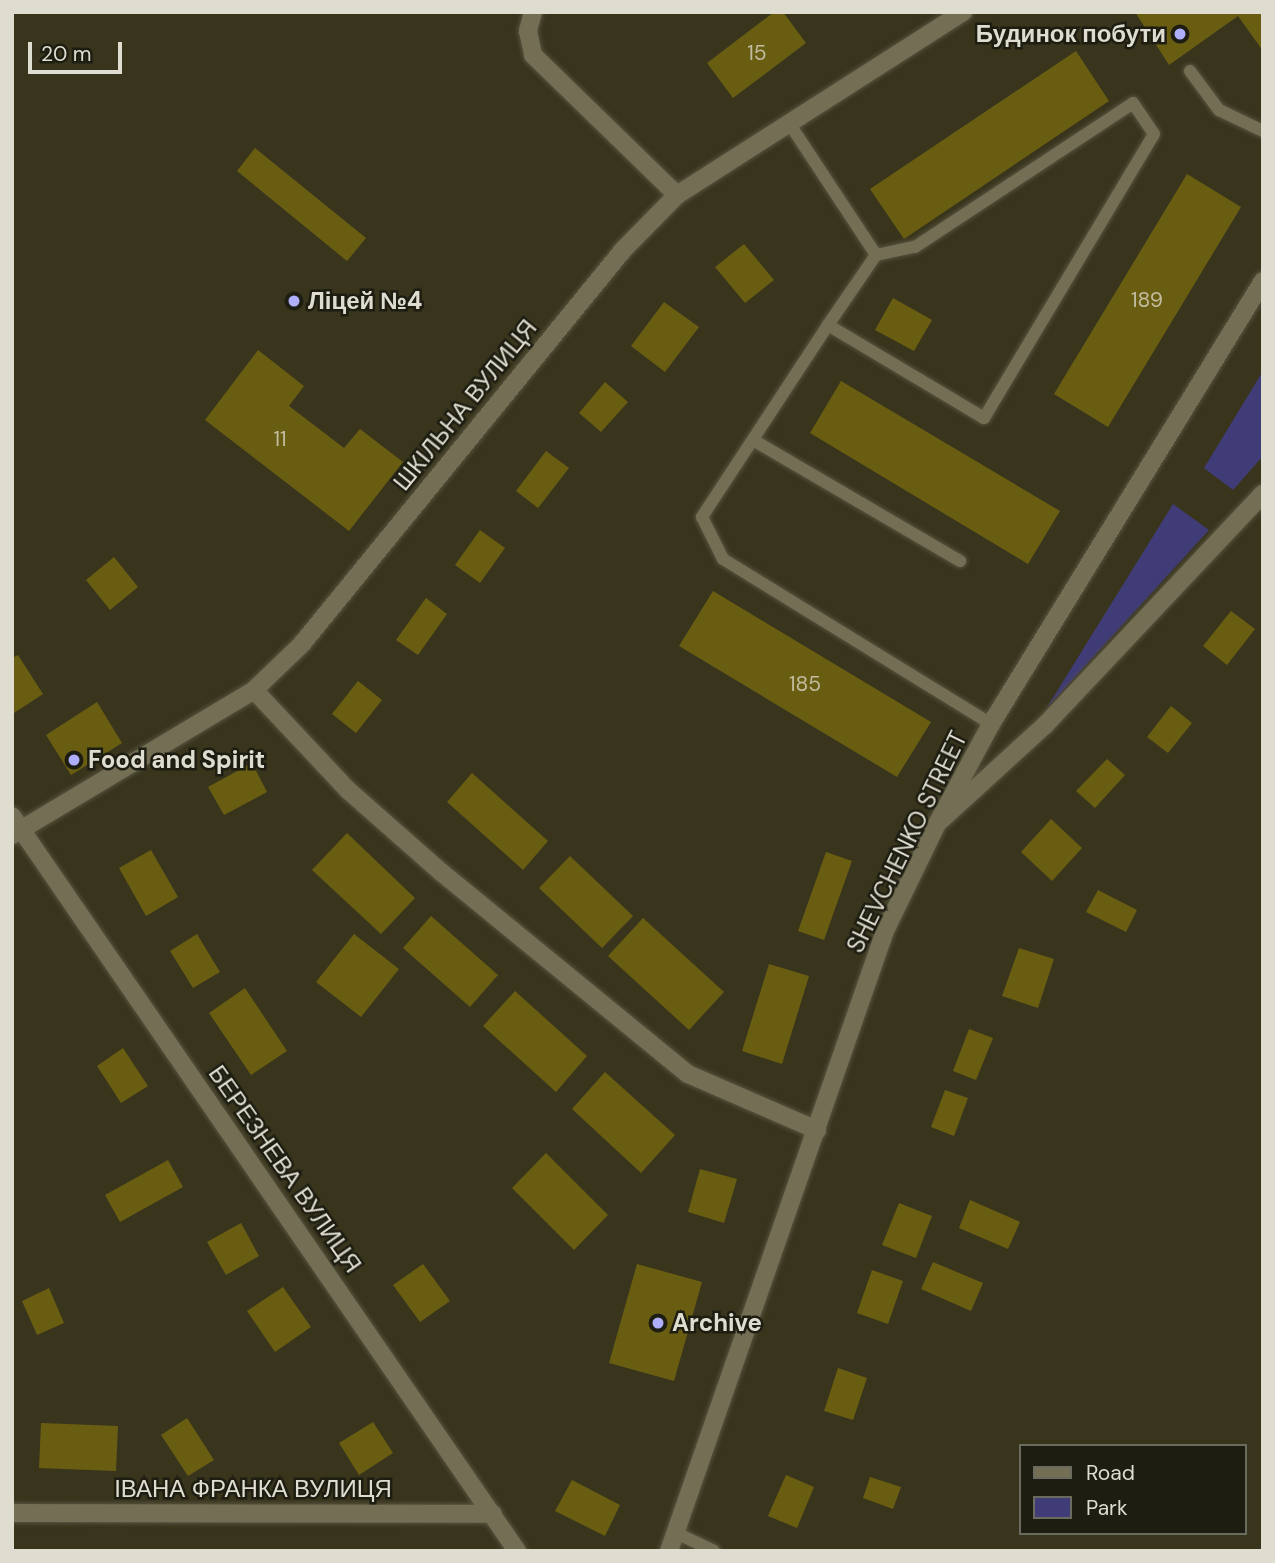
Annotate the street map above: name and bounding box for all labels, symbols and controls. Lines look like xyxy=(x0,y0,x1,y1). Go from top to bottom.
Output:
place label: Будинок побути xyxy=(976,20,1166,48)
marker: Будинок побути xyxy=(1172,26,1188,42)
scale bar xyxy=(32,28,126,72)
text: 20 m xyxy=(41,40,92,68)
house number: 15 xyxy=(747,40,767,66)
place label: Ліцей №4 xyxy=(308,287,422,315)
house number: 189 xyxy=(1131,287,1163,313)
marker: Ліцей №4 xyxy=(286,293,302,309)
street label: ШКІЛЬНА ВУЛИЦЯ xyxy=(387,314,543,496)
house number: 11 xyxy=(273,426,287,452)
house number: 185 xyxy=(789,671,821,697)
street label: SHEVCHENKO STREET xyxy=(841,727,973,957)
place label: Food and Spirit xyxy=(88,746,265,774)
marker: Food and Spirit xyxy=(66,752,82,768)
street label: БЕРЕЗНЕВА ВУЛИЦЯ xyxy=(203,1060,367,1278)
place label: Archive xyxy=(672,1309,762,1337)
marker: Archive xyxy=(650,1315,666,1331)
legend xyxy=(1020,1444,1247,1535)
text: Road xyxy=(1086,1459,1135,1487)
street label: ІВАНА ФРАНКА ВУЛИЦЯ xyxy=(114,1475,392,1503)
text: Park xyxy=(1086,1494,1127,1522)

